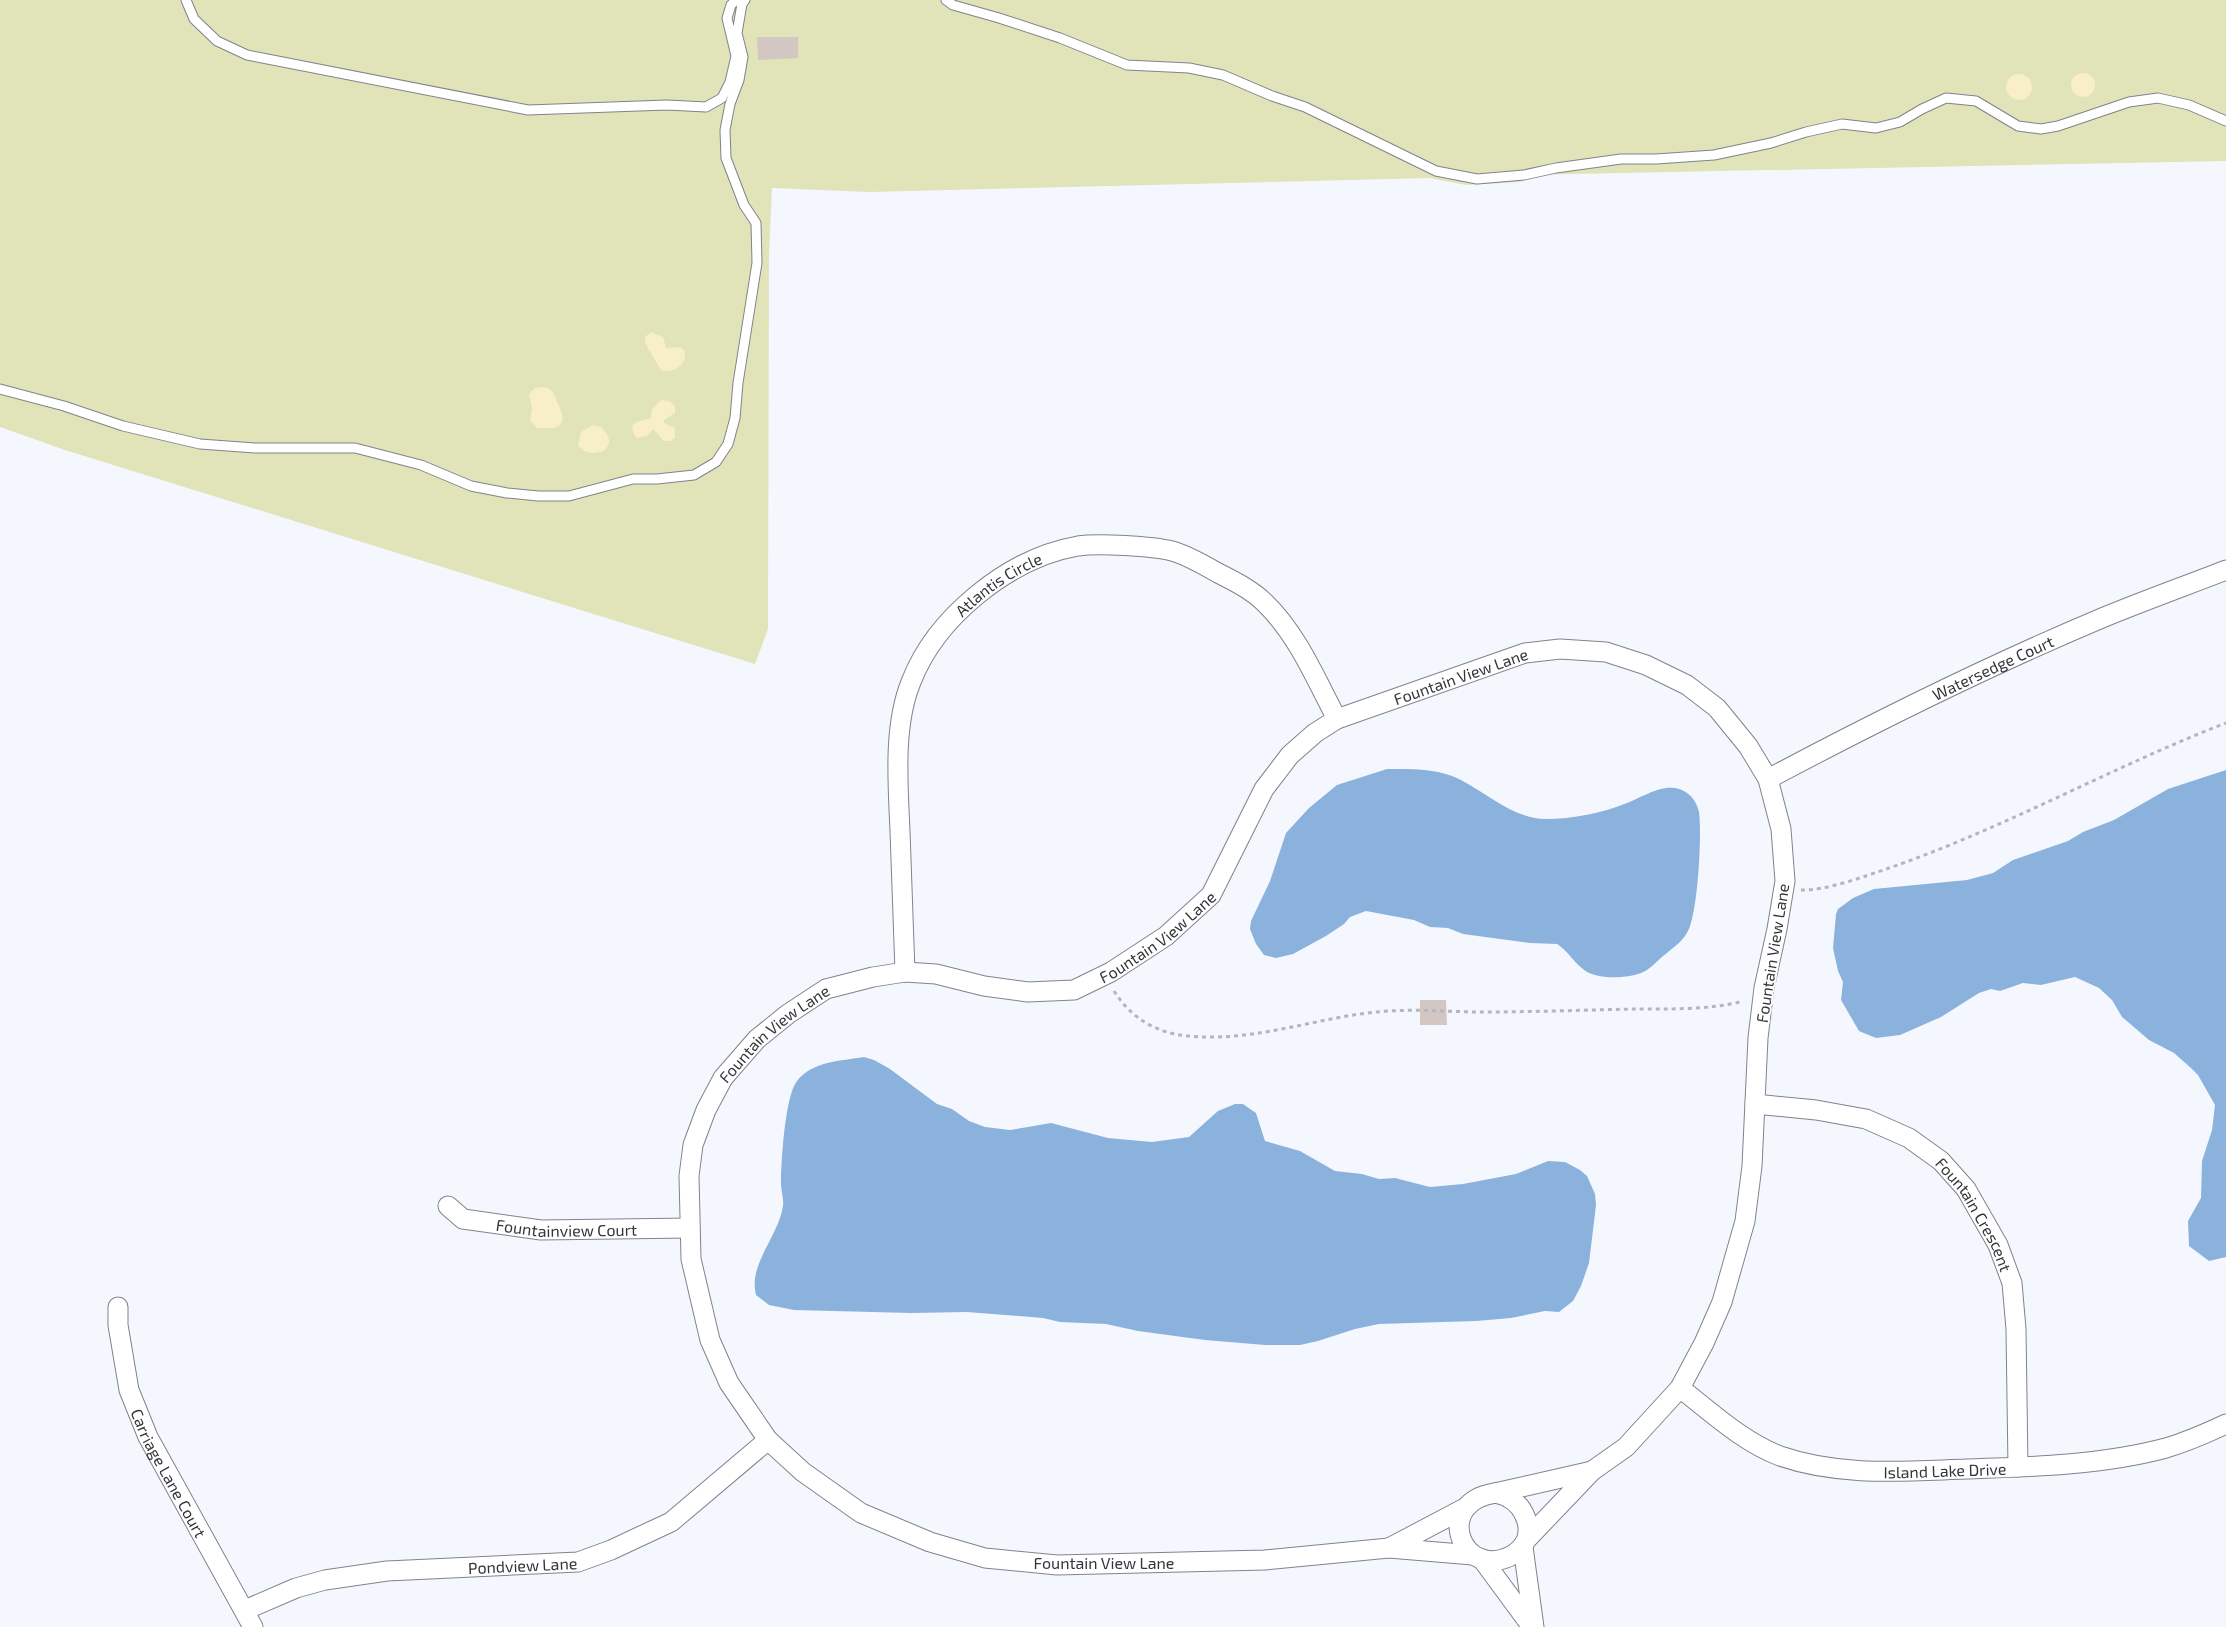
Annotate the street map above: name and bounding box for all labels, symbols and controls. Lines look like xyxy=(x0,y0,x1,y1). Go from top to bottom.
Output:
street label: Atlantis Circle xyxy=(951,548,1044,620)
street label: Watersedge Court xyxy=(1929,631,2056,703)
street label: Fountain View Lane xyxy=(1391,643,1530,708)
street label: Fountain View Lane xyxy=(1752,882,1792,1024)
street label: Fountain View Lane xyxy=(1096,887,1219,986)
street label: Fountain View Lane xyxy=(714,980,833,1086)
street label: Fountain Crescent xyxy=(1932,1153,2016,1274)
street label: Fountainview Court xyxy=(495,1214,637,1240)
street label: Carriage Lane Court xyxy=(128,1406,211,1540)
street label: Island Lake Drive xyxy=(1883,1458,2007,1481)
street label: Pondview Lane xyxy=(468,1553,578,1577)
street label: Fountain View Lane xyxy=(1034,1553,1174,1572)

